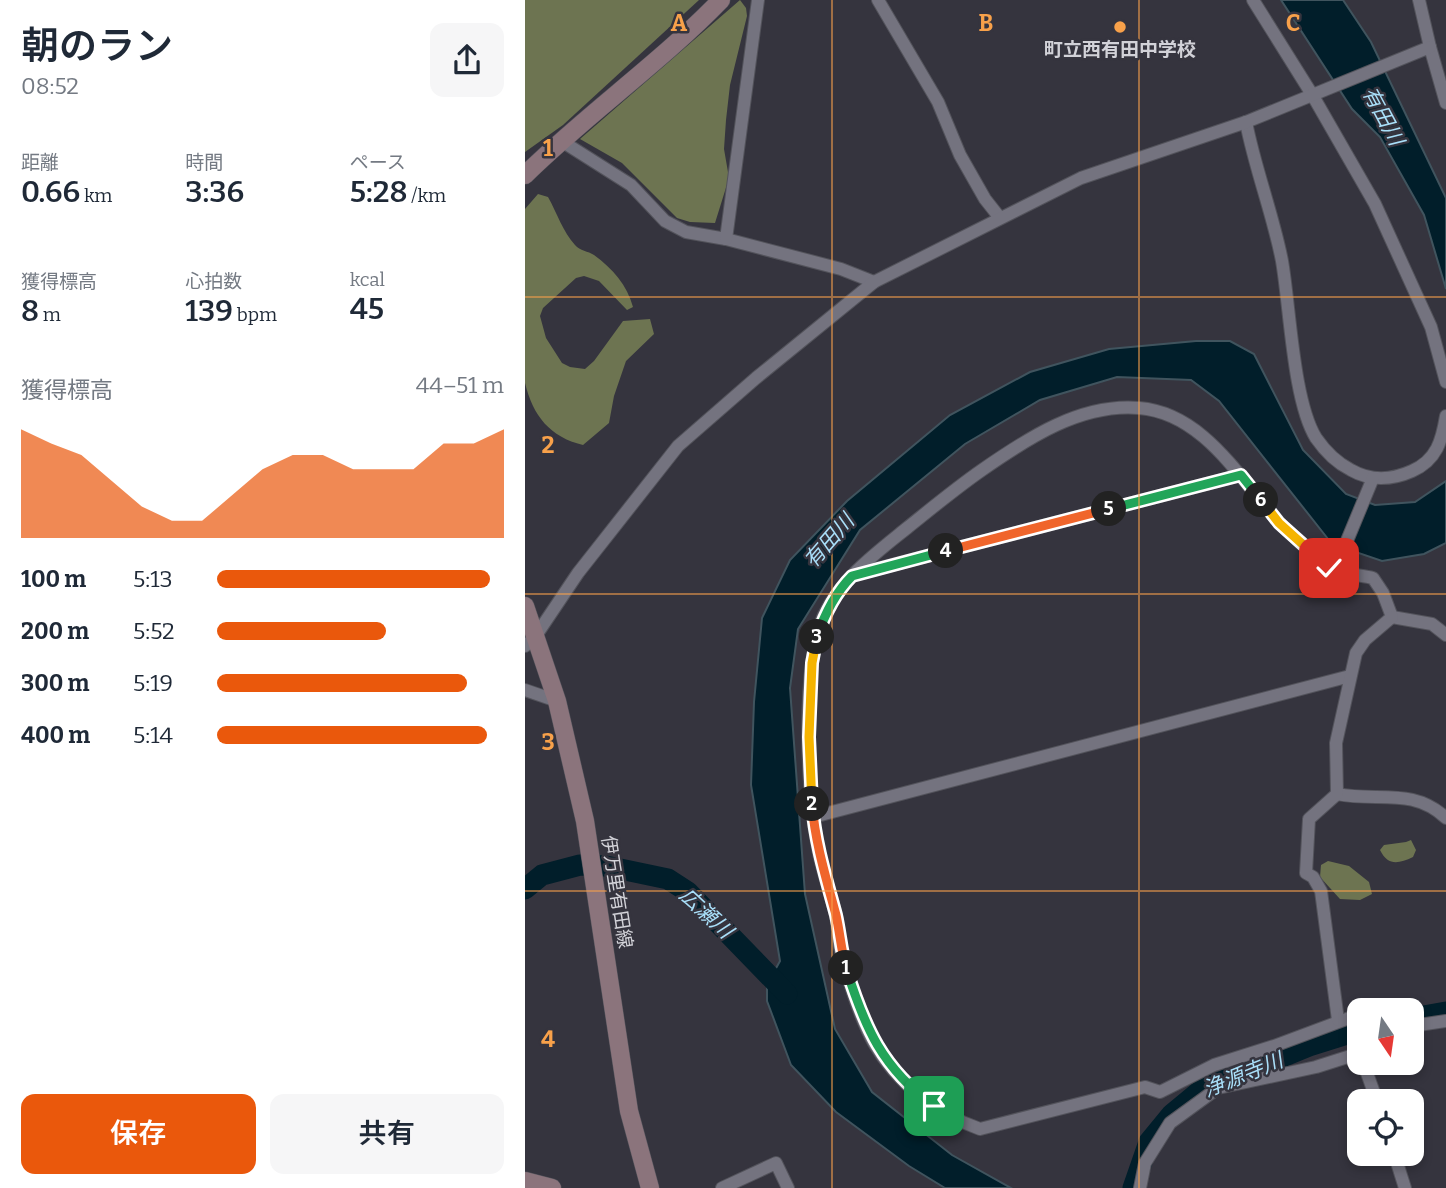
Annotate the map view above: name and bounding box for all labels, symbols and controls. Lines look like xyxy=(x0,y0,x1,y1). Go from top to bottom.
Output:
text: A xyxy=(671,9,688,37)
text: B xyxy=(979,9,993,37)
text: C xyxy=(1286,9,1300,37)
marker: 町立西有田中学校 xyxy=(1112,19,1128,35)
text: 朝のラン xyxy=(21,23,173,69)
button: share xyxy=(430,23,504,97)
place label: 町立西有田中学校 xyxy=(1044,38,1196,61)
text: 08:52 xyxy=(21,72,79,100)
water label: 有田川 xyxy=(1357,82,1410,152)
text: 1 xyxy=(543,134,553,162)
text: 距離 xyxy=(21,151,59,174)
text: 時間 xyxy=(185,151,223,174)
text: ペース xyxy=(350,151,406,174)
text: 0.66 xyxy=(21,174,80,210)
text: 3:36 xyxy=(185,174,244,210)
text: 5:28 xyxy=(350,174,408,210)
text: km xyxy=(80,184,112,207)
text: /km xyxy=(408,184,446,207)
text: kcal xyxy=(350,268,385,291)
text: 獲得標高 xyxy=(21,270,97,293)
text: 心拍数 xyxy=(185,270,242,293)
text: 45 xyxy=(350,291,384,327)
text: 8 xyxy=(21,293,39,329)
text: 139 xyxy=(185,293,233,329)
text: m xyxy=(39,303,61,326)
text: bpm xyxy=(233,303,277,326)
text: 44–51 m xyxy=(416,371,504,399)
text: 獲得標高 xyxy=(21,376,113,404)
text: 2 xyxy=(542,431,555,459)
pin: 6 xyxy=(1243,482,1279,518)
text: 6 xyxy=(1255,488,1266,511)
pin: 5 xyxy=(1091,491,1127,526)
text: 5 xyxy=(1103,497,1114,520)
water label: 有田川 xyxy=(799,507,861,573)
pin: 4 xyxy=(929,534,963,568)
pin xyxy=(1299,538,1359,598)
text: 4 xyxy=(940,539,951,562)
icon: check xyxy=(1310,549,1348,587)
text: 100 m xyxy=(21,565,86,593)
text: 5:13 xyxy=(133,565,173,593)
text: 200 m xyxy=(21,617,89,645)
text: 5:52 xyxy=(133,617,175,645)
pin: 3 xyxy=(799,620,835,654)
text: 3 xyxy=(811,625,822,648)
text: 300 m xyxy=(21,669,90,697)
text: 5:19 xyxy=(133,669,173,697)
text: 400 m xyxy=(21,721,90,749)
text: 5:14 xyxy=(133,721,173,749)
text: 3 xyxy=(541,728,555,756)
pin: 2 xyxy=(795,786,829,822)
text: 2 xyxy=(806,792,817,815)
street label: 伊万里有田線 xyxy=(597,834,637,950)
water label: 広瀬川 xyxy=(674,882,739,945)
pin: 1 xyxy=(829,950,863,986)
text: 1 xyxy=(841,956,850,979)
north arrow xyxy=(1347,998,1425,1074)
map controls xyxy=(1347,998,1424,1166)
text: 4 xyxy=(541,1025,555,1053)
water label: 浄源寺川 xyxy=(1199,1046,1289,1103)
pin xyxy=(904,1076,964,1136)
icon: arrive xyxy=(915,1087,953,1125)
button: locate xyxy=(1347,1089,1424,1166)
button: 保存 xyxy=(21,1094,256,1174)
button: 共有 xyxy=(270,1094,504,1174)

